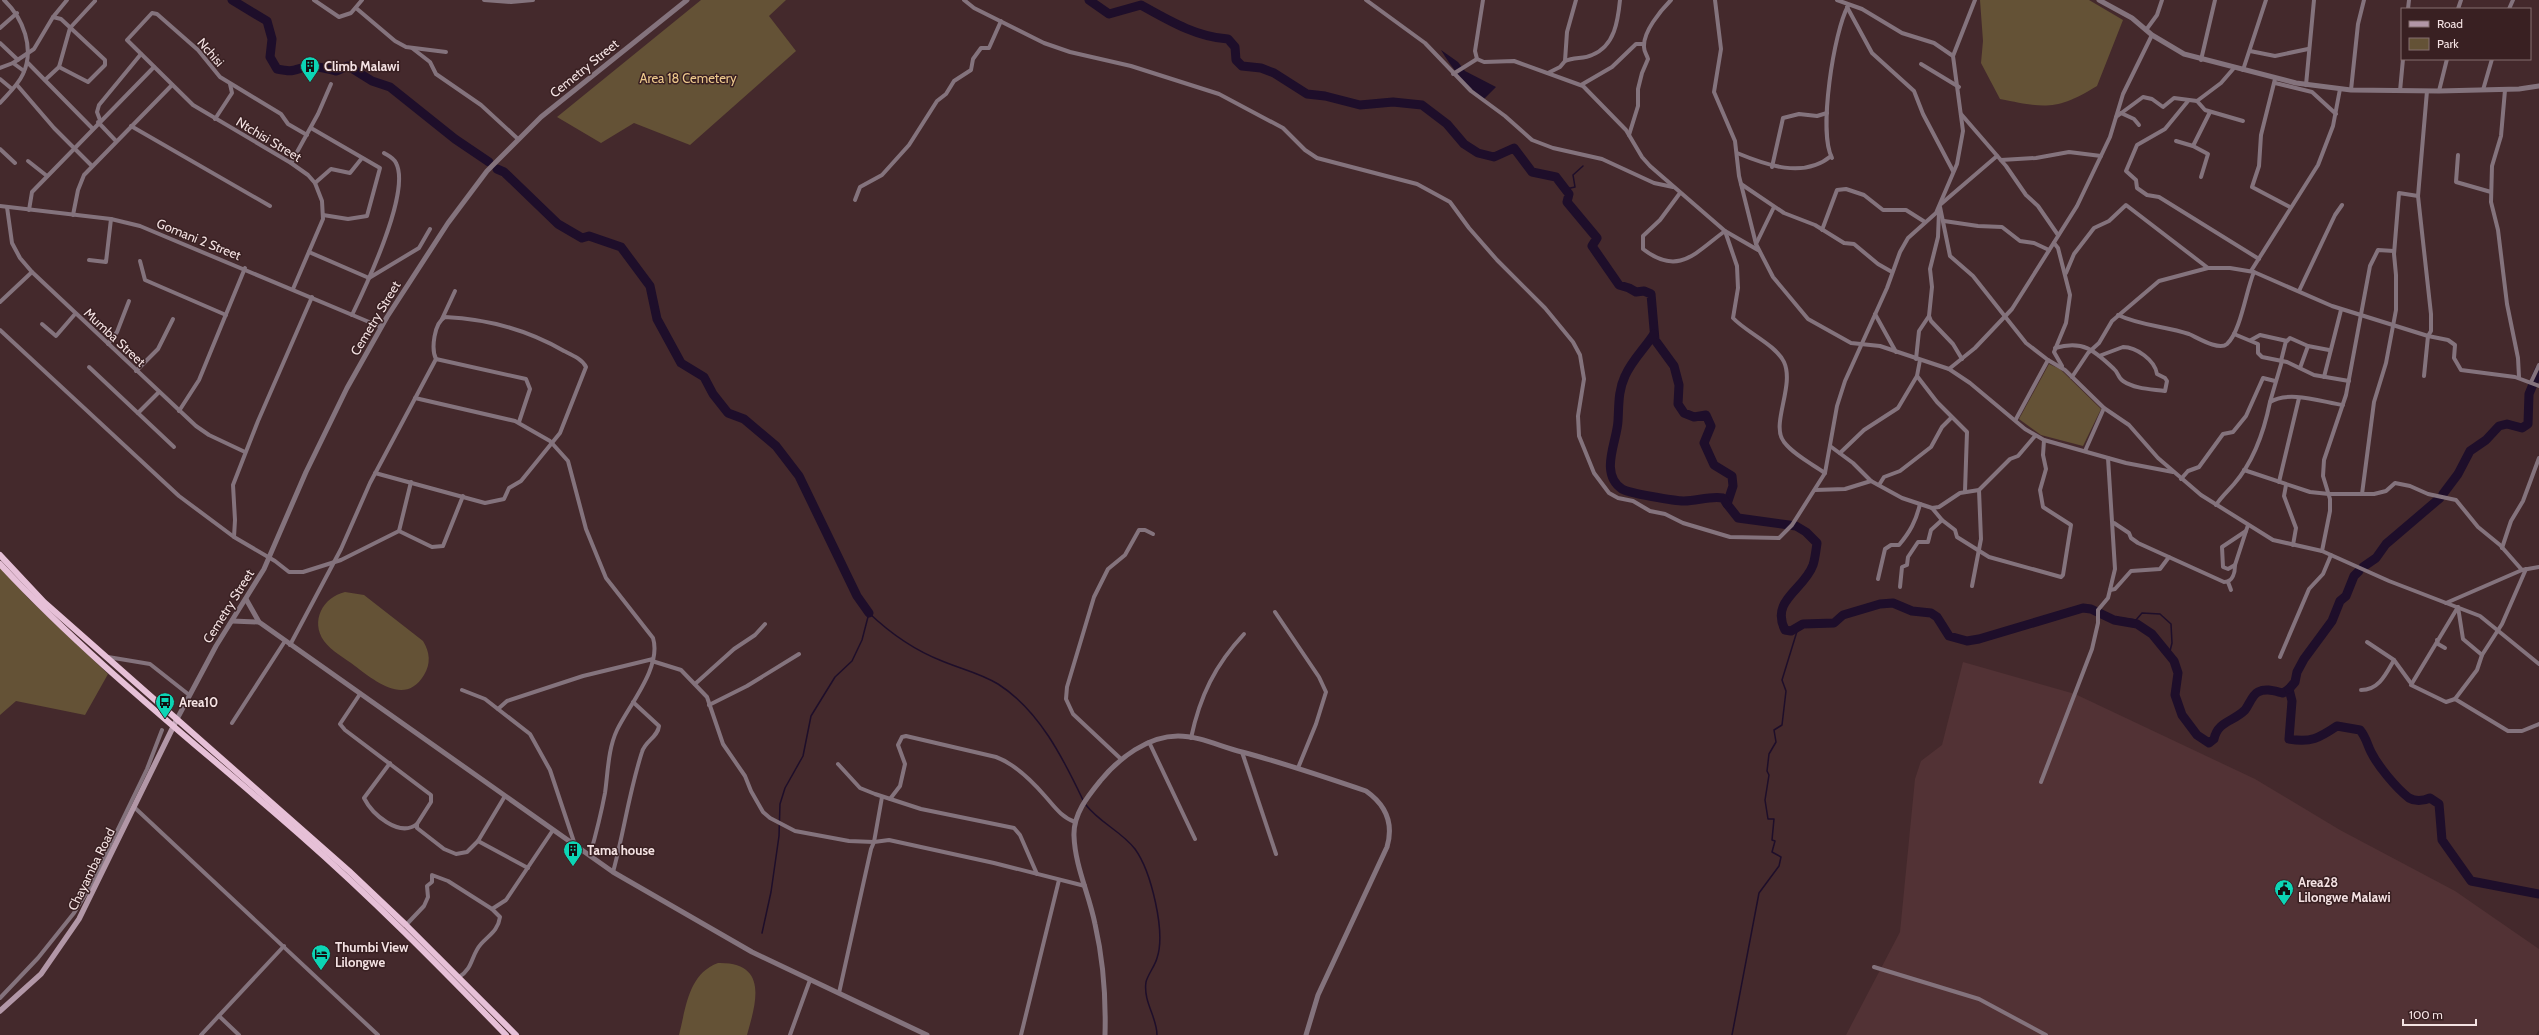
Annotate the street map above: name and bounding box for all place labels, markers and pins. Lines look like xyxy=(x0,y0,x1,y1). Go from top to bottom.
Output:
building icon: Climb Malawi xyxy=(299,55,321,83)
place label: Climb Malawi xyxy=(324,58,400,74)
bus stop icon: Area10 xyxy=(154,691,176,719)
place label: Area10 xyxy=(179,694,218,710)
building icon: Tama house xyxy=(562,839,584,867)
place label: Tama house xyxy=(587,842,655,858)
place label: Area28 Lilongwe Malawi xyxy=(2298,874,2391,905)
public building icon: Area28 Lilongwe Malawi xyxy=(2273,878,2295,906)
place label: Thumbi View Lilongwe xyxy=(335,939,409,970)
hotel icon: Thumbi View Lilongwe xyxy=(310,943,332,971)

